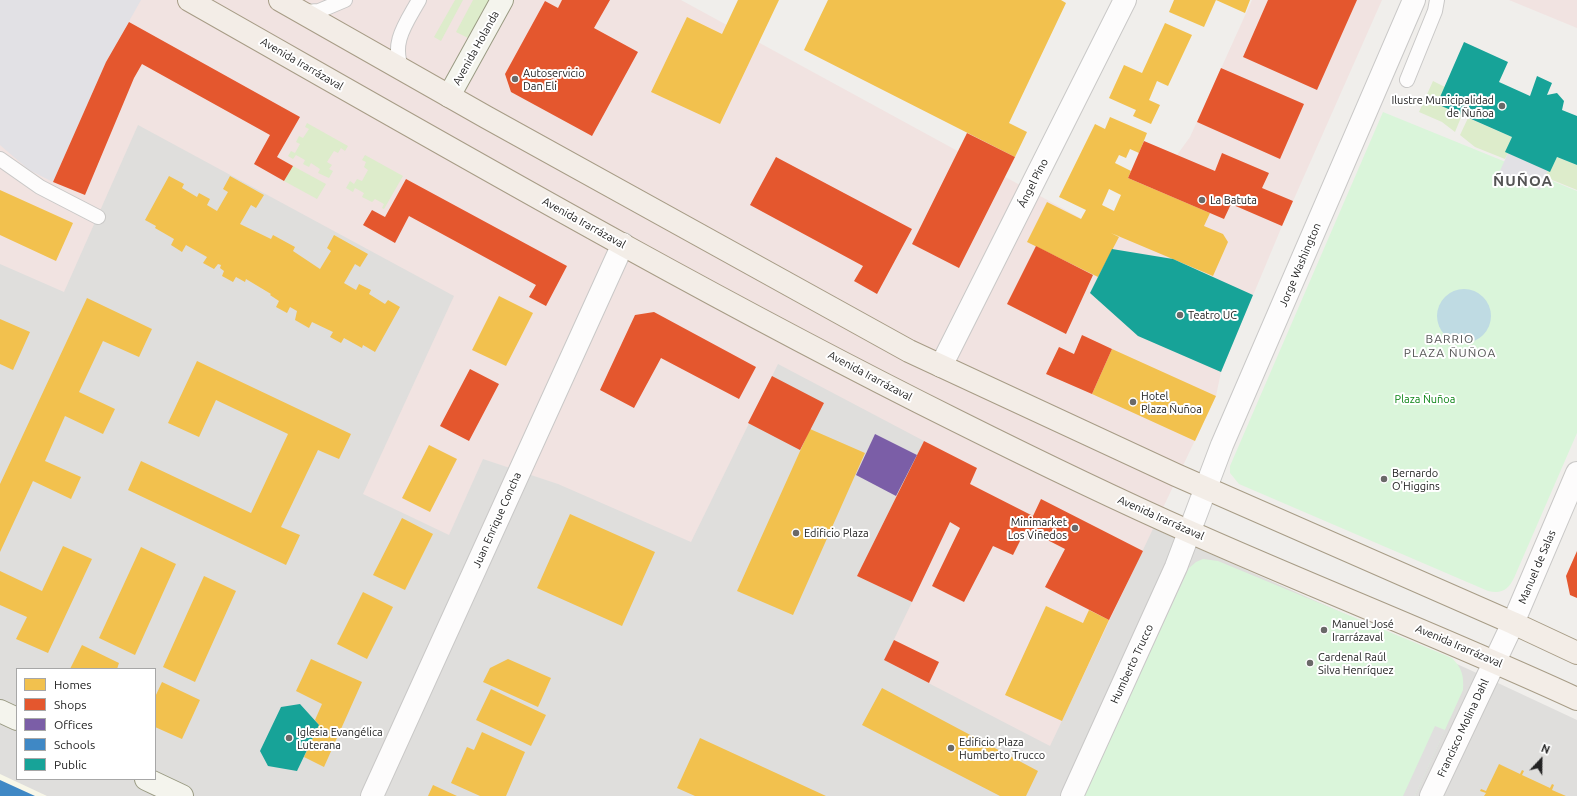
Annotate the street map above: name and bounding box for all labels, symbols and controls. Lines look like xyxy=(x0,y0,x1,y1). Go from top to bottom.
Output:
street label: Avenida Holanda xyxy=(450,8,502,88)
street label: Avenida Irarrázaval xyxy=(258,35,346,93)
place label: Autoservicio Dan Eli xyxy=(523,66,585,92)
marker: Autoservicio Dan Eli xyxy=(510,74,520,84)
place label: Ilustre Municipalidad de Ñuñoa xyxy=(1391,93,1494,119)
marker: Ilustre Municipalidad de Ñuñoa xyxy=(1497,101,1507,111)
street label: Ángel Pino xyxy=(1015,156,1051,210)
district label: ÑUÑOA xyxy=(1493,172,1553,190)
place label: La Batuta xyxy=(1210,193,1257,207)
street label: Avenida Irarrázaval xyxy=(540,195,628,251)
marker: La Batuta xyxy=(1197,195,1207,205)
street label: Jorge Washington xyxy=(1276,221,1324,309)
place label: Teatro UC xyxy=(1188,308,1237,322)
marker: Teatro UC xyxy=(1175,310,1185,320)
district label: BARRIO PLAZA ÑUÑOA xyxy=(1404,332,1496,360)
street label: Avenida Irarrázaval xyxy=(826,348,914,404)
place label: Hotel Plaza Ñuñoa xyxy=(1141,389,1202,415)
park label: Plaza Ñuñoa xyxy=(1395,392,1455,406)
marker: Hotel Plaza Ñuñoa xyxy=(1128,397,1138,407)
place label: Bernardo O'Higgins xyxy=(1392,466,1440,492)
street label: Juan Enrique Concha xyxy=(470,470,524,570)
marker: Bernardo O'Higgins xyxy=(1379,474,1389,484)
street label: Avenida Irarrázaval xyxy=(1116,493,1206,543)
place label: Minimarket Los Viñedos xyxy=(1008,515,1067,541)
marker: Minimarket Los Viñedos xyxy=(1070,523,1080,533)
place label: Edificio Plaza xyxy=(804,526,869,540)
marker: Edificio Plaza xyxy=(791,528,801,538)
street label: Manuel de Salas xyxy=(1515,528,1559,606)
place label: Manuel José Irarrázaval xyxy=(1332,617,1394,643)
street label: Humberto Trucco xyxy=(1108,622,1156,706)
street label: Avenida Irarrázaval xyxy=(1414,622,1504,670)
marker: Manuel José Irarrázaval xyxy=(1319,625,1329,635)
place label: Cardenal Raúl Silva Henríquez xyxy=(1318,650,1394,676)
marker: Cardenal Raúl Silva Henríquez xyxy=(1305,658,1315,668)
legend xyxy=(16,668,156,780)
street label: Francisco Molina Dahl xyxy=(1434,677,1492,779)
text: Homes xyxy=(54,678,92,691)
text: Shops xyxy=(54,698,86,711)
text: Offices xyxy=(54,718,93,731)
place label: Iglesia Evangélica Luterana xyxy=(297,725,383,751)
marker: Iglesia Evangélica Luterana xyxy=(284,733,294,743)
place label: Edificio Plaza Humberto Trucco xyxy=(959,735,1045,761)
text: Schools xyxy=(54,738,95,751)
north arrow xyxy=(1521,740,1561,780)
text: N xyxy=(1539,742,1552,756)
marker: Edificio Plaza Humberto Trucco xyxy=(946,743,956,753)
text: Public xyxy=(54,758,87,771)

